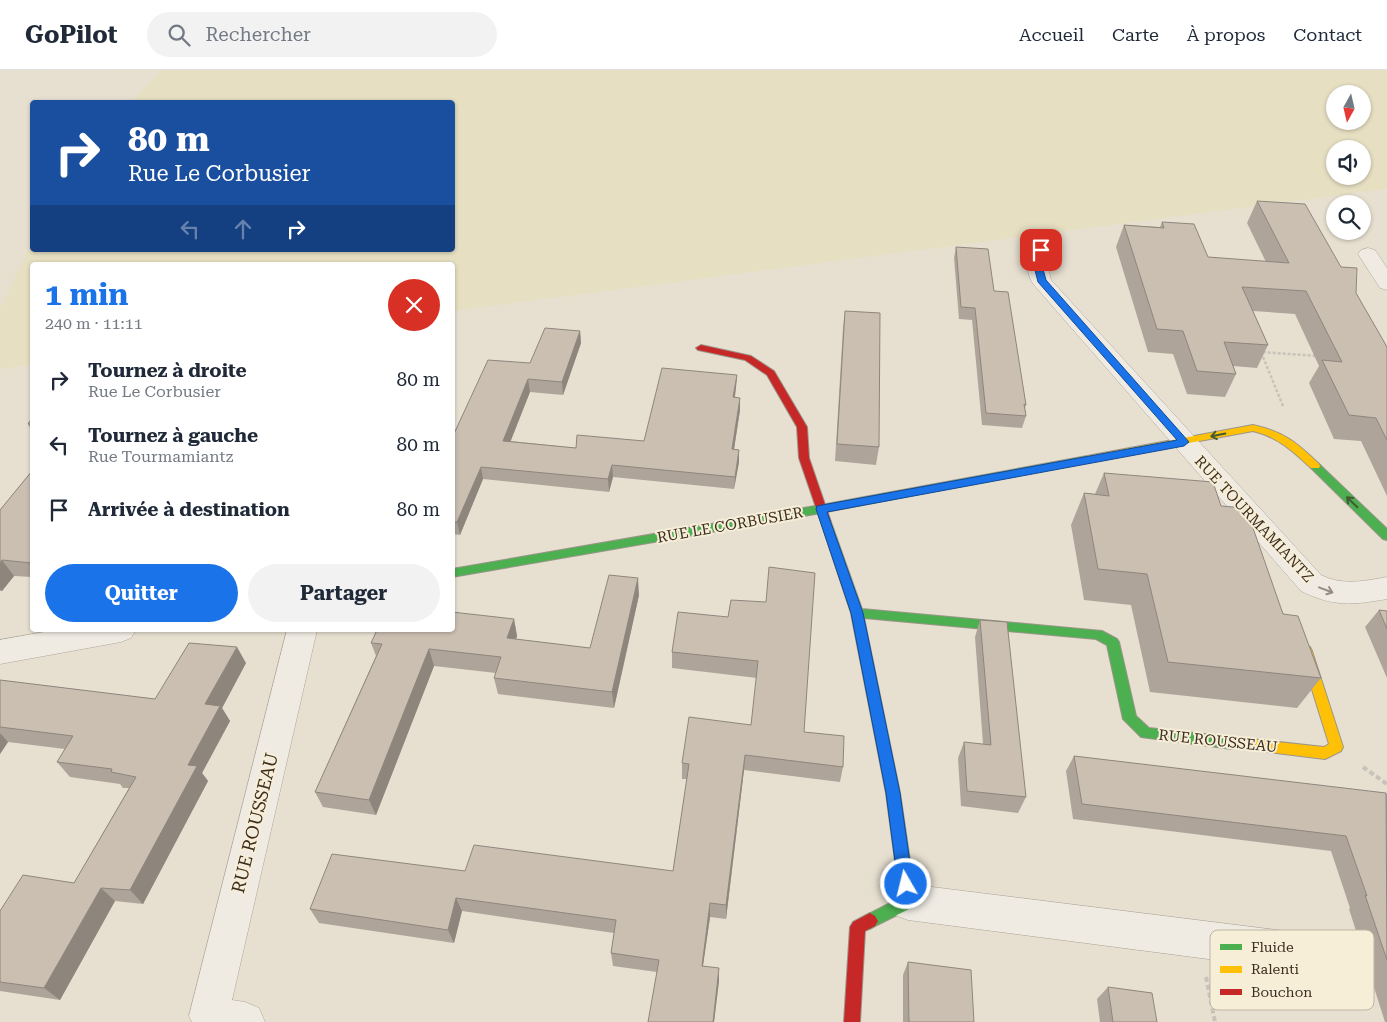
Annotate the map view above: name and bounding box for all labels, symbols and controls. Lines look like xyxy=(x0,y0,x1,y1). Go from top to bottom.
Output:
search box xyxy=(147,12,497,57)
text: GoPilot xyxy=(25,21,117,49)
icon: search xyxy=(165,21,193,49)
text: Rechercher xyxy=(205,23,311,46)
text: Accueil xyxy=(1019,24,1084,45)
text: Carte xyxy=(1112,24,1159,45)
text: À propos xyxy=(1187,24,1265,45)
text: Contact xyxy=(1293,24,1362,45)
north arrow xyxy=(1326,85,1371,130)
map controls xyxy=(1326,85,1371,240)
text: 80 m xyxy=(128,119,210,160)
icon: right xyxy=(45,120,110,185)
button: sound xyxy=(1326,140,1371,185)
text: Rue Le Corbusier xyxy=(128,161,311,186)
button: search xyxy=(1326,195,1371,240)
icon: left xyxy=(176,215,204,243)
icon: ahead xyxy=(229,215,257,243)
icon: right xyxy=(282,215,310,243)
pin xyxy=(1020,229,1062,271)
icon: arrive xyxy=(1027,236,1055,264)
text: 1 min xyxy=(45,277,128,312)
button: close xyxy=(388,279,440,331)
text: 240 m · 11:11 xyxy=(45,314,143,333)
text: Tournez à droite xyxy=(88,359,247,382)
icon: right xyxy=(45,366,73,394)
text: 80 m xyxy=(397,368,440,391)
text: Rue Le Corbusier xyxy=(88,382,221,401)
text: Tournez à gauche xyxy=(88,424,258,447)
icon: left xyxy=(45,431,73,459)
one-way arrow xyxy=(1210,431,1226,441)
text: 80 m xyxy=(397,433,440,456)
text: Rue Tourmamiantz xyxy=(88,447,233,466)
street label: RUE TOURMAMIANTZ xyxy=(1191,452,1317,586)
icon: arrive xyxy=(45,496,73,524)
one-way arrow xyxy=(1346,496,1358,508)
text: Arrivée à destination xyxy=(88,498,290,521)
text: 80 m xyxy=(397,498,440,521)
street label: RUE LE CORBUSIER xyxy=(655,503,805,547)
button: Quitter xyxy=(45,564,238,622)
button: Partager xyxy=(248,564,440,622)
one-way arrow xyxy=(1318,586,1333,595)
street label: RUE ROUSSEAU xyxy=(1157,726,1279,756)
street label: RUE ROUSSEAU xyxy=(227,751,282,895)
position arrow xyxy=(879,857,931,909)
legend xyxy=(1210,930,1374,1010)
text: Fluide xyxy=(1251,939,1294,955)
text: Ralenti xyxy=(1251,961,1299,977)
text: Bouchon xyxy=(1251,984,1312,1000)

